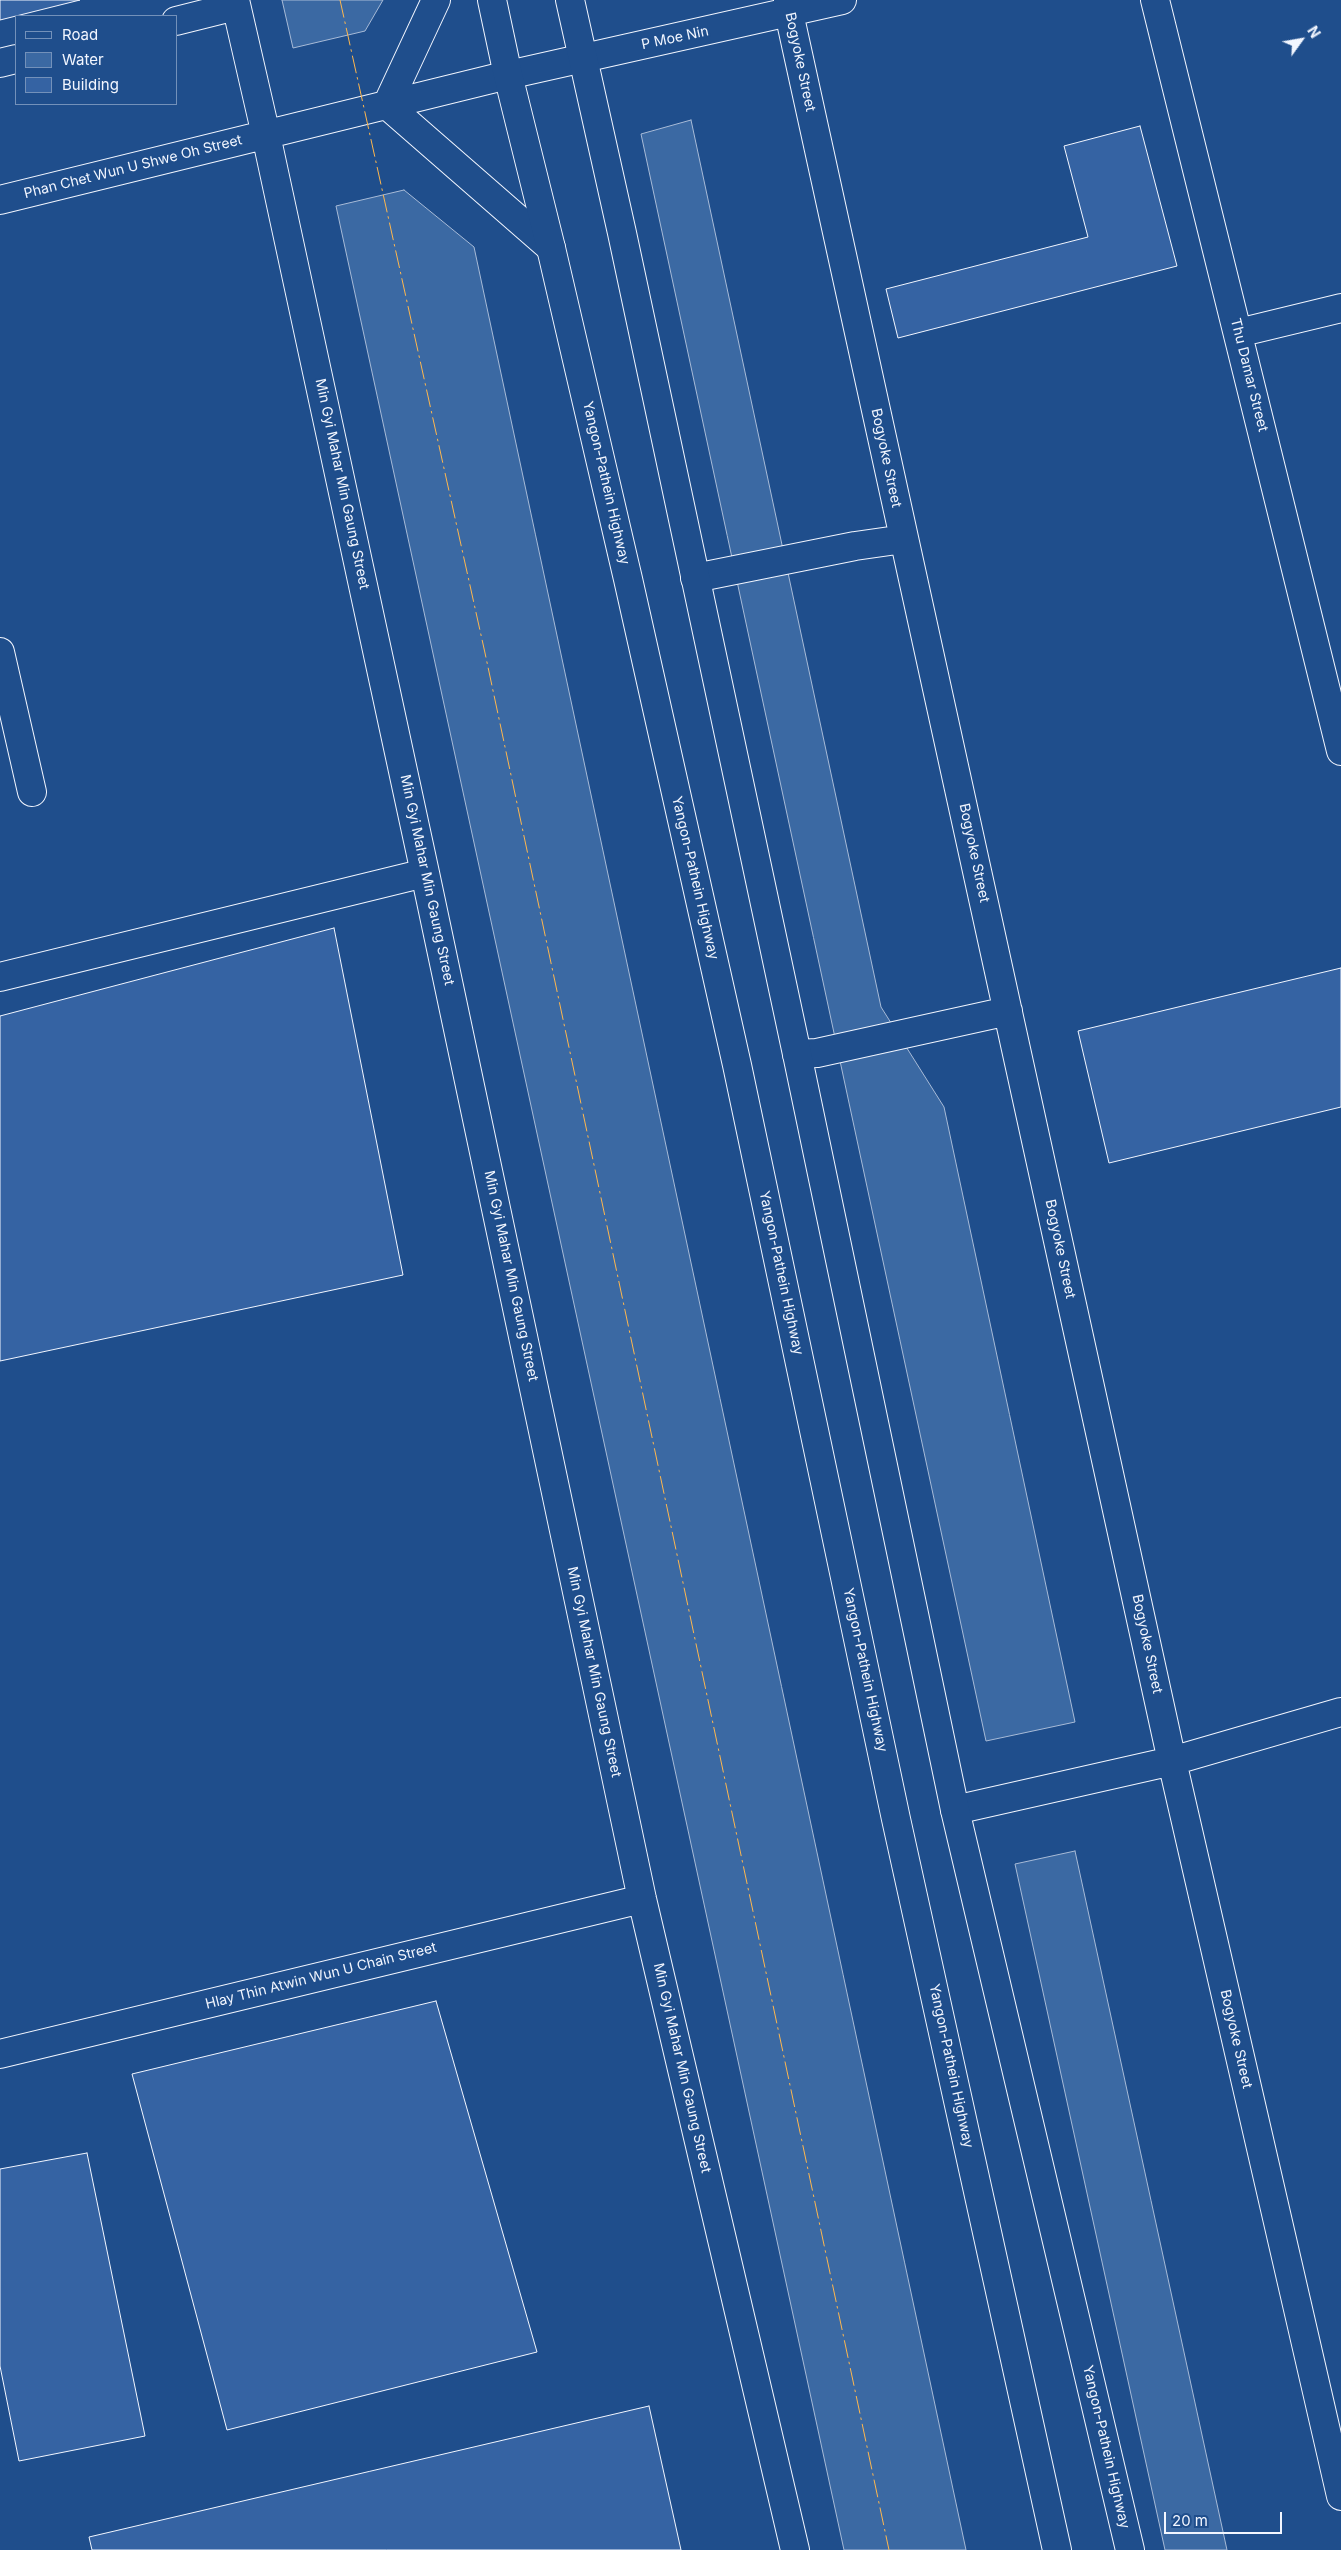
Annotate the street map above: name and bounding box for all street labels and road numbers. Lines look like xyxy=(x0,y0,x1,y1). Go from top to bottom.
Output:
street label: Bogyoke Street xyxy=(781,11,819,113)
street label: P Moe Nin xyxy=(640,23,710,53)
street label: Phan Chet Wun U Shwe Oh Street xyxy=(22,132,244,202)
street label: Thu Damar Street xyxy=(1227,317,1271,433)
street label: Min Gyi Mahar Min Gaung Street xyxy=(311,377,373,591)
street label: Yangon-Pathein Highway xyxy=(579,400,633,566)
street label: Bogyoke Street xyxy=(867,407,905,509)
street label: Min Gyi Mahar Min Gaung Street xyxy=(396,773,458,987)
street label: Yangon-Pathein Highway xyxy=(668,795,722,961)
street label: Bogyoke Street xyxy=(955,802,993,904)
street label: Min Gyi Mahar Min Gaung Street xyxy=(480,1169,542,1383)
street label: Yangon-Pathein Highway xyxy=(755,1189,807,1357)
street label: Bogyoke Street xyxy=(1041,1198,1079,1300)
street label: Min Gyi Mahar Min Gaung Street xyxy=(563,1565,625,1779)
street label: Yangon-Pathein Highway xyxy=(839,1586,891,1754)
street label: Bogyoke Street xyxy=(1128,1593,1166,1695)
street label: Hlay Thin Atwin Wun U Chain Street xyxy=(204,1939,438,2013)
street label: Min Gyi Mahar Min Gaung Street xyxy=(650,1961,714,2175)
street label: Yangon-Pathein Highway xyxy=(925,1982,977,2150)
street label: Bogyoke Street xyxy=(1216,1988,1256,2090)
street label: Yangon-Pathein Highway xyxy=(1079,2364,1133,2530)

